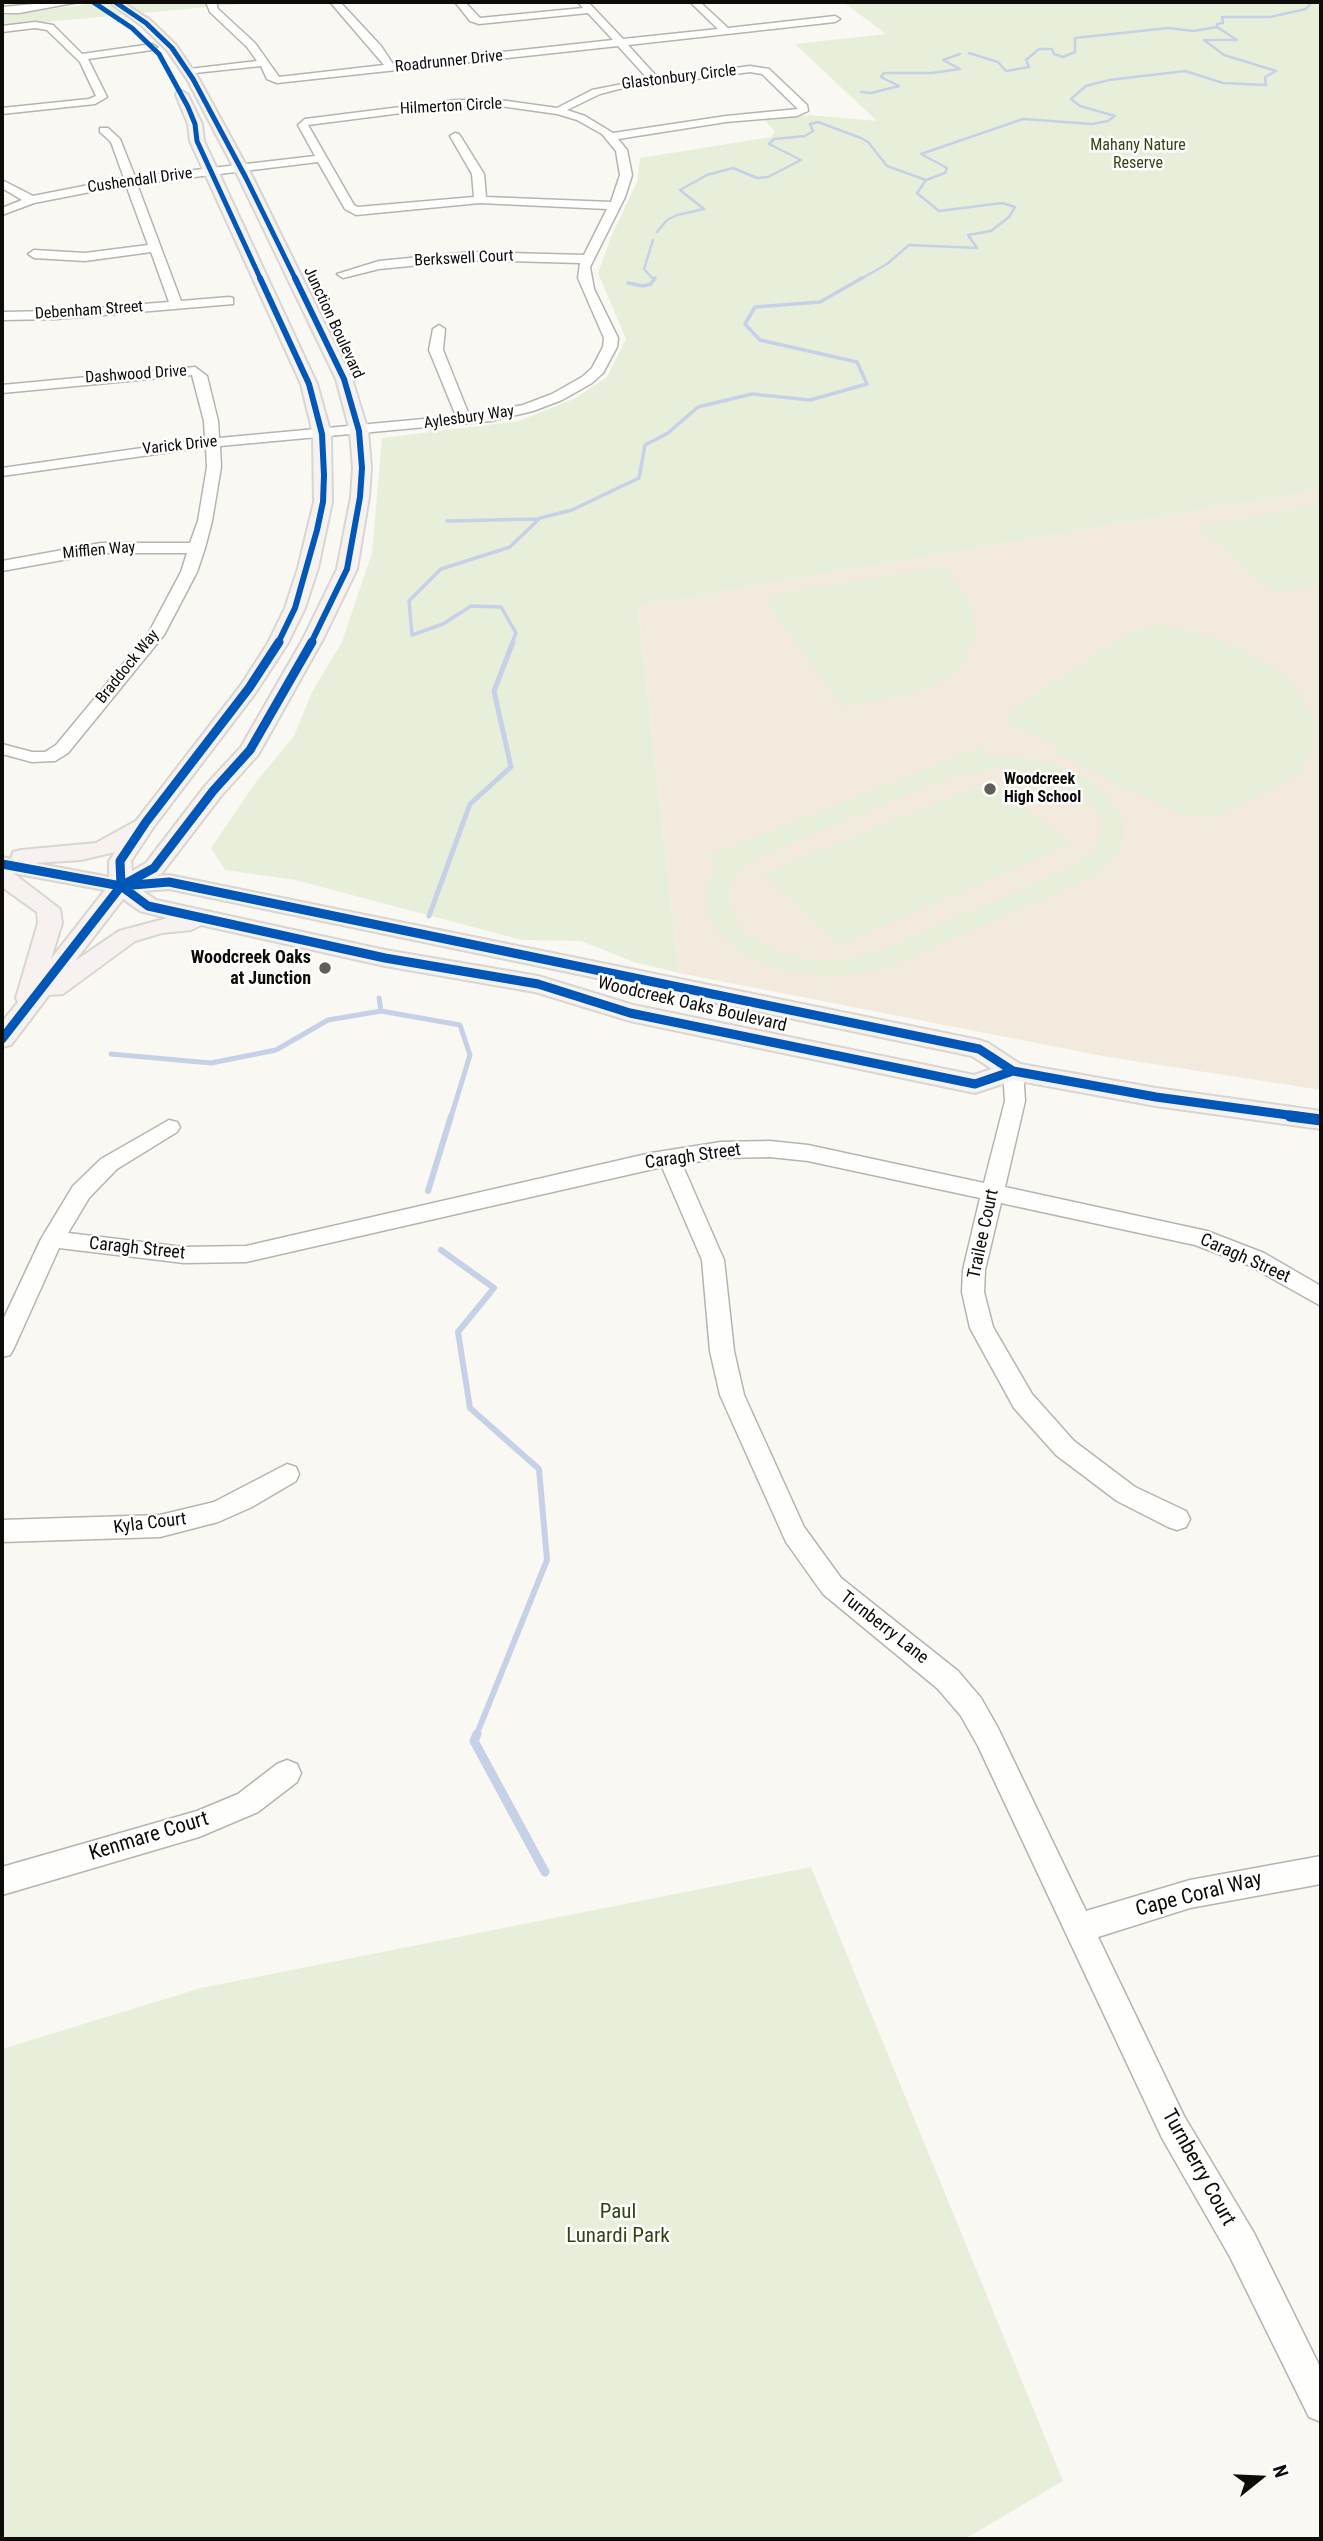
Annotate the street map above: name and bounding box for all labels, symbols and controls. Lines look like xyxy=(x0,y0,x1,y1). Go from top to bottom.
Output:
street label: Roadrunner Drive xyxy=(394,47,504,77)
street label: Glastonbury Circle xyxy=(621,61,737,95)
street label: Hilmerton Circle xyxy=(399,95,503,119)
park label: Mahany Nature Reserve xyxy=(1090,136,1186,174)
street label: Cushendall Drive xyxy=(86,164,194,198)
street label: Berkswell Court xyxy=(414,247,514,271)
street label: Junction Boulevard xyxy=(299,264,367,382)
street label: Debenham Street xyxy=(34,298,144,324)
street label: Dashwood Drive xyxy=(85,362,187,388)
street label: Aylesbury Way xyxy=(423,402,515,434)
street label: Varick Drive xyxy=(142,433,218,459)
street label: Mifflen Way xyxy=(62,538,136,564)
street label: Braddock Way xyxy=(92,626,164,708)
place label: Woodcreek High School xyxy=(1004,770,1081,808)
marker: Woodcreek High School xyxy=(982,781,998,797)
place label: Woodcreek Oaks at Junction xyxy=(191,947,311,990)
marker: Woodcreek Oaks at Junction xyxy=(317,960,333,976)
street label: Woodcreek Oaks Boulevard xyxy=(595,973,789,1037)
street label: Caragh Street xyxy=(644,1140,742,1174)
street label: Trailee Court xyxy=(964,1187,1004,1281)
street label: Caragh Street xyxy=(1197,1230,1293,1288)
street label: Caragh Street xyxy=(88,1233,186,1265)
street label: Kyla Court xyxy=(112,1509,188,1539)
street label: Turnberry Lane xyxy=(836,1587,932,1669)
street label: Kenmare Court xyxy=(86,1807,212,1867)
street label: Cape Coral Way xyxy=(1133,1867,1265,1923)
street label: Turnberry Court xyxy=(1156,2105,1240,2231)
park label: Paul Lunardi Park xyxy=(566,2200,670,2250)
north arrow xyxy=(1225,2443,1295,2513)
text: N xyxy=(1268,2462,1293,2480)

